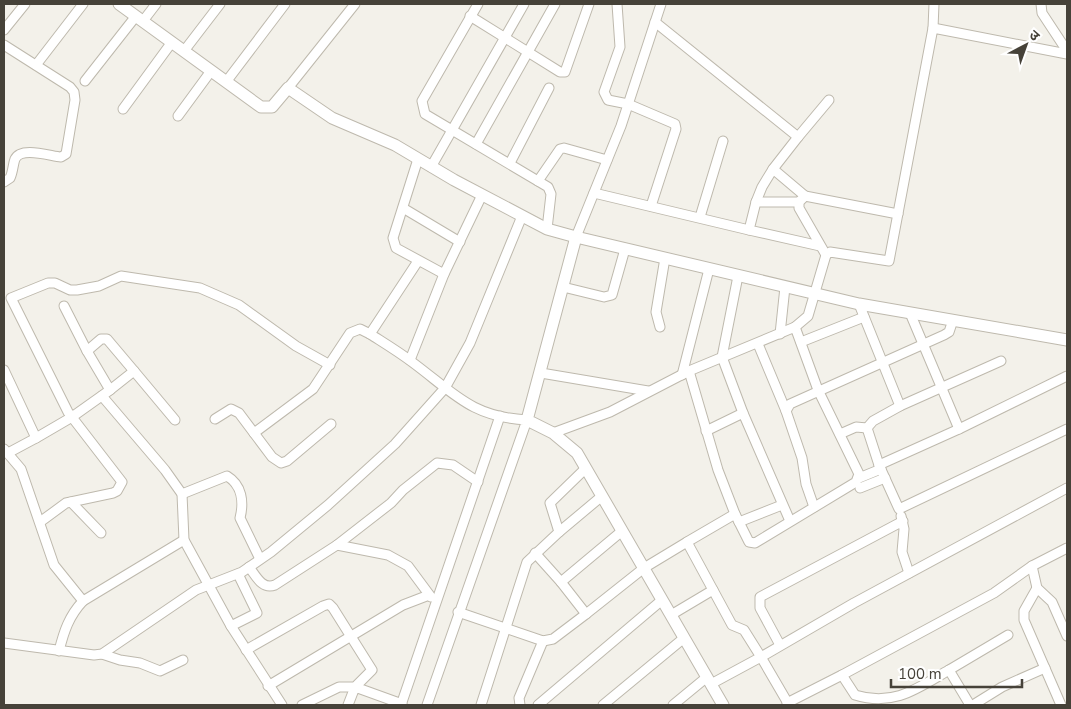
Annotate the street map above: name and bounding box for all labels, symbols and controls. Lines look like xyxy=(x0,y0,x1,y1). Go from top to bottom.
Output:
north arrow xyxy=(1001,20,1051,70)
text: उ xyxy=(1025,26,1044,46)
scale bar xyxy=(891,656,1022,688)
text: 100 m xyxy=(898,664,942,684)

